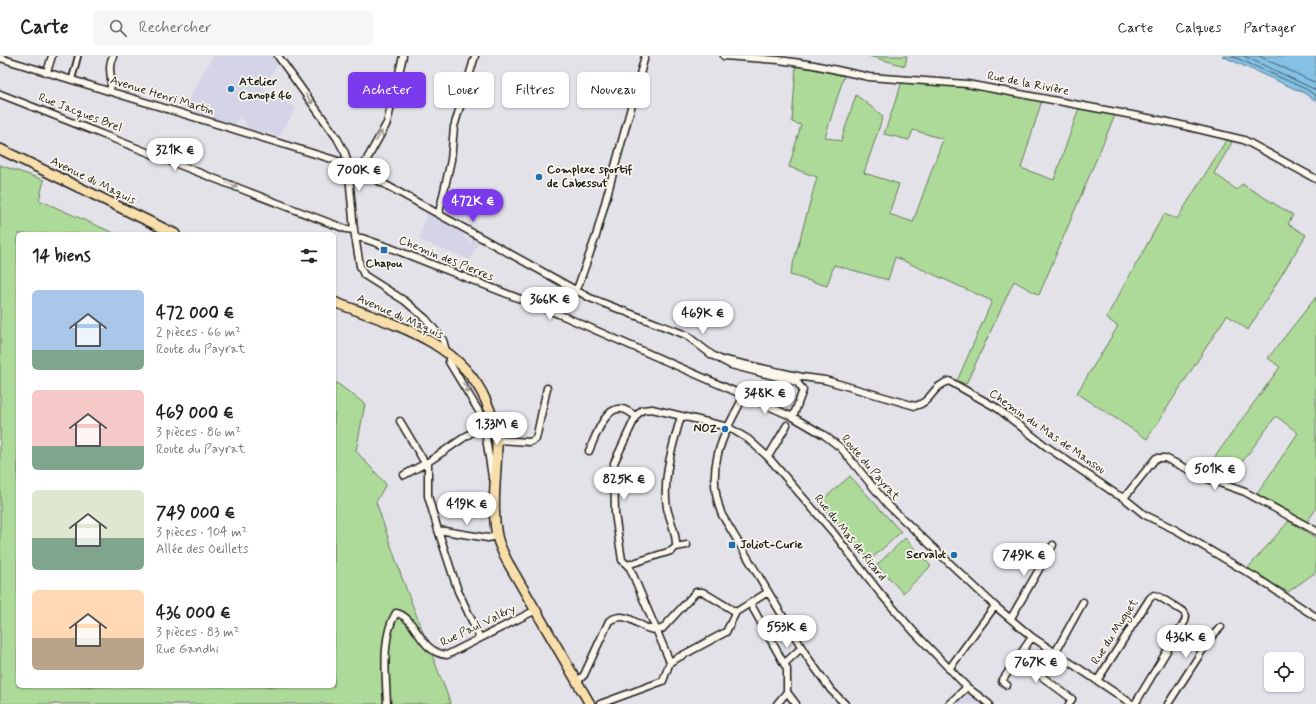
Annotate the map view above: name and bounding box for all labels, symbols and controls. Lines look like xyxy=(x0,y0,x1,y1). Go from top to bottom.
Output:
search box xyxy=(93,10,373,46)
text: Carte xyxy=(20,15,69,40)
icon: search xyxy=(107,17,129,39)
text: Rechercher xyxy=(139,18,212,38)
text: Carte xyxy=(1117,19,1153,37)
text: Calques xyxy=(1175,19,1221,37)
text: Partager xyxy=(1243,19,1296,37)
street label: Rue de la Rivière xyxy=(986,68,1070,100)
chip: Acheter xyxy=(348,72,426,108)
chip: Louer xyxy=(434,72,494,108)
chip: Filtres xyxy=(502,72,569,108)
chip: Nouveau xyxy=(577,72,650,108)
street label: Avenue Henri Martin xyxy=(108,73,216,119)
place label: Atelier Canopé 46 xyxy=(239,74,292,104)
marker: Atelier Canopé 46 xyxy=(226,84,236,94)
street label: Rue Jacques Brel xyxy=(36,90,124,136)
one-way arrow xyxy=(305,93,313,104)
one-way arrow xyxy=(376,130,384,142)
pin: 321K € xyxy=(142,138,208,172)
text: 321K € xyxy=(155,142,195,159)
street label: Avenue du Maquis xyxy=(48,153,139,209)
pin: 700K € xyxy=(326,158,392,192)
text: 700K € xyxy=(337,162,381,179)
place label: Complexe sportif de Cabessut xyxy=(547,162,633,192)
marker: Complexe sportif de Cabessut xyxy=(534,172,544,182)
one-way arrow xyxy=(225,182,237,190)
pin: 472K € xyxy=(440,189,506,223)
text: 472K € xyxy=(451,193,495,210)
street label: Chemin des Pierres xyxy=(396,233,497,286)
text: 14 biens xyxy=(32,245,91,267)
icon: filters xyxy=(298,245,320,267)
marker: Chapou xyxy=(379,245,389,255)
place label: Chapou xyxy=(365,256,403,272)
pin: 366K € xyxy=(517,287,583,321)
street label: Avenue du Maquis xyxy=(354,291,446,344)
text: 366K € xyxy=(530,291,570,308)
pin: 469K € xyxy=(670,301,736,335)
text: 472 000 € xyxy=(156,302,234,324)
text: 469K € xyxy=(682,305,724,322)
icon: home xyxy=(64,306,112,354)
text: 2 pièces · 66 m² xyxy=(156,324,241,341)
text: Route du Payrat xyxy=(156,341,245,358)
pin: 348K € xyxy=(732,381,798,415)
one-way arrow xyxy=(462,382,470,394)
text: 348K € xyxy=(744,385,786,402)
street label: Chemin du Mas de Mansou xyxy=(986,386,1108,478)
text: 469 000 € xyxy=(156,402,234,424)
icon: home xyxy=(64,406,112,454)
pin: 1.33M € xyxy=(460,412,534,446)
text: 1.33M € xyxy=(475,416,519,433)
place label: NOZ xyxy=(693,421,718,437)
text: 3 pièces · 86 m² xyxy=(156,424,241,441)
marker: NOZ xyxy=(720,424,730,434)
street label: Route du Payrat xyxy=(837,432,903,504)
text: Route du Payrat xyxy=(156,441,245,458)
pin: 501K € xyxy=(1182,457,1248,491)
text: 501K € xyxy=(1194,461,1236,478)
pin: 825K € xyxy=(591,467,657,501)
text: 825K € xyxy=(603,471,645,488)
street label: Rue du Mas de Ricard xyxy=(810,491,890,585)
pin: 419K € xyxy=(434,492,500,526)
text: 419K € xyxy=(446,496,488,513)
text: 749 000 € xyxy=(156,502,235,524)
icon: home xyxy=(64,506,112,554)
text: 3 pièces · 104 m² xyxy=(156,524,247,541)
place label: Joliot-Curie xyxy=(740,537,803,553)
marker: Joliot-Curie xyxy=(727,540,737,550)
text: Allée des Oeillets xyxy=(156,541,249,558)
pin: 749K € xyxy=(991,543,1057,577)
place label: Servalot xyxy=(906,547,946,563)
text: 749K € xyxy=(1002,547,1046,564)
marker: Servalot xyxy=(949,550,959,560)
street label: Rue du Muguet xyxy=(1088,596,1142,668)
street label: Rue Paul Valéry xyxy=(438,601,518,651)
text: 436 000 € xyxy=(156,602,231,624)
icon: home xyxy=(64,606,112,654)
pin: 553K € xyxy=(754,615,820,649)
text: 553K € xyxy=(766,619,808,636)
text: 3 pièces · 83 m² xyxy=(156,624,239,641)
pin: 436K € xyxy=(1153,625,1219,659)
text: 436K € xyxy=(1166,629,1206,646)
text: Rue Gandhi xyxy=(156,641,219,658)
pin: 767K € xyxy=(1003,650,1069,684)
map controls xyxy=(1264,652,1304,692)
button: locate xyxy=(1264,652,1304,692)
text: 767K € xyxy=(1014,654,1058,671)

